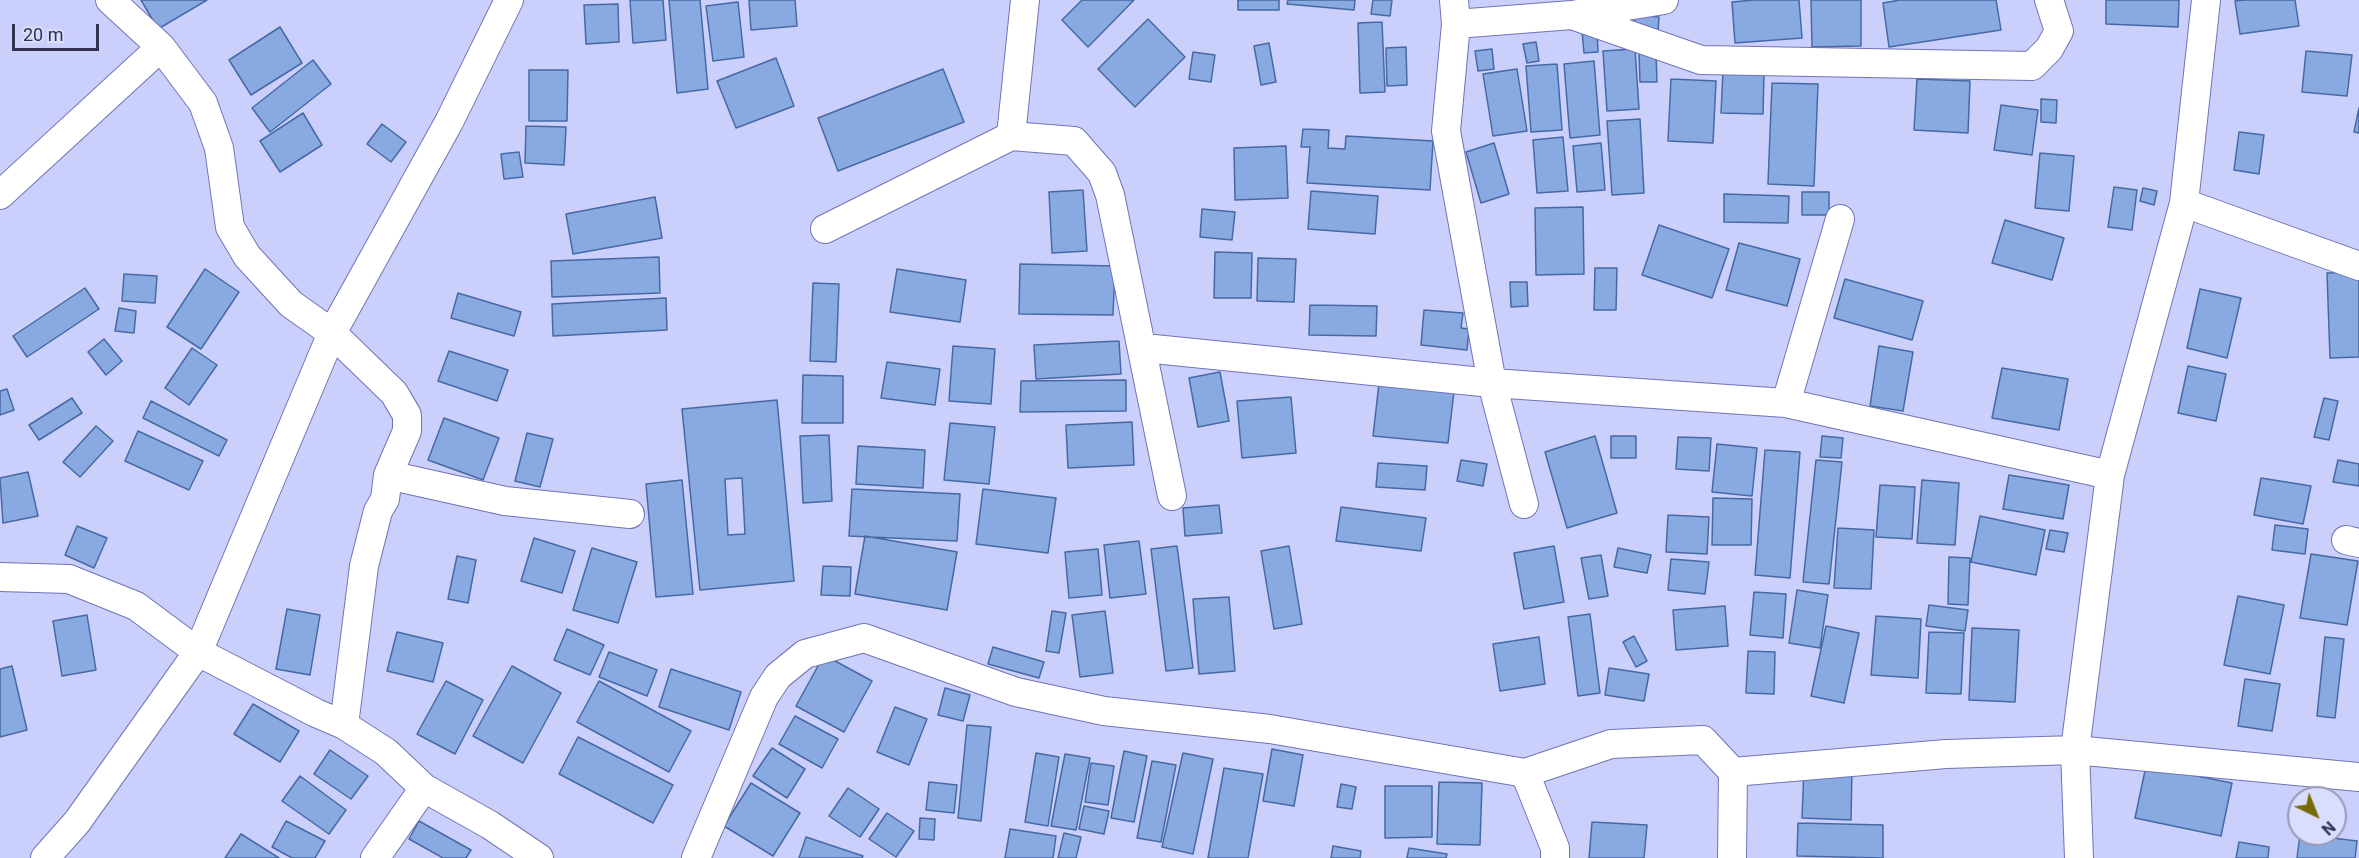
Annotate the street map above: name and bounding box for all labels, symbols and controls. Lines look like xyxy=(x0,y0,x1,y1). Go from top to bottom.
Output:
scale bar xyxy=(15,12,102,50)
text: 20 m xyxy=(23,24,63,45)
north arrow xyxy=(2287,786,2347,846)
text: N xyxy=(2318,817,2339,839)

